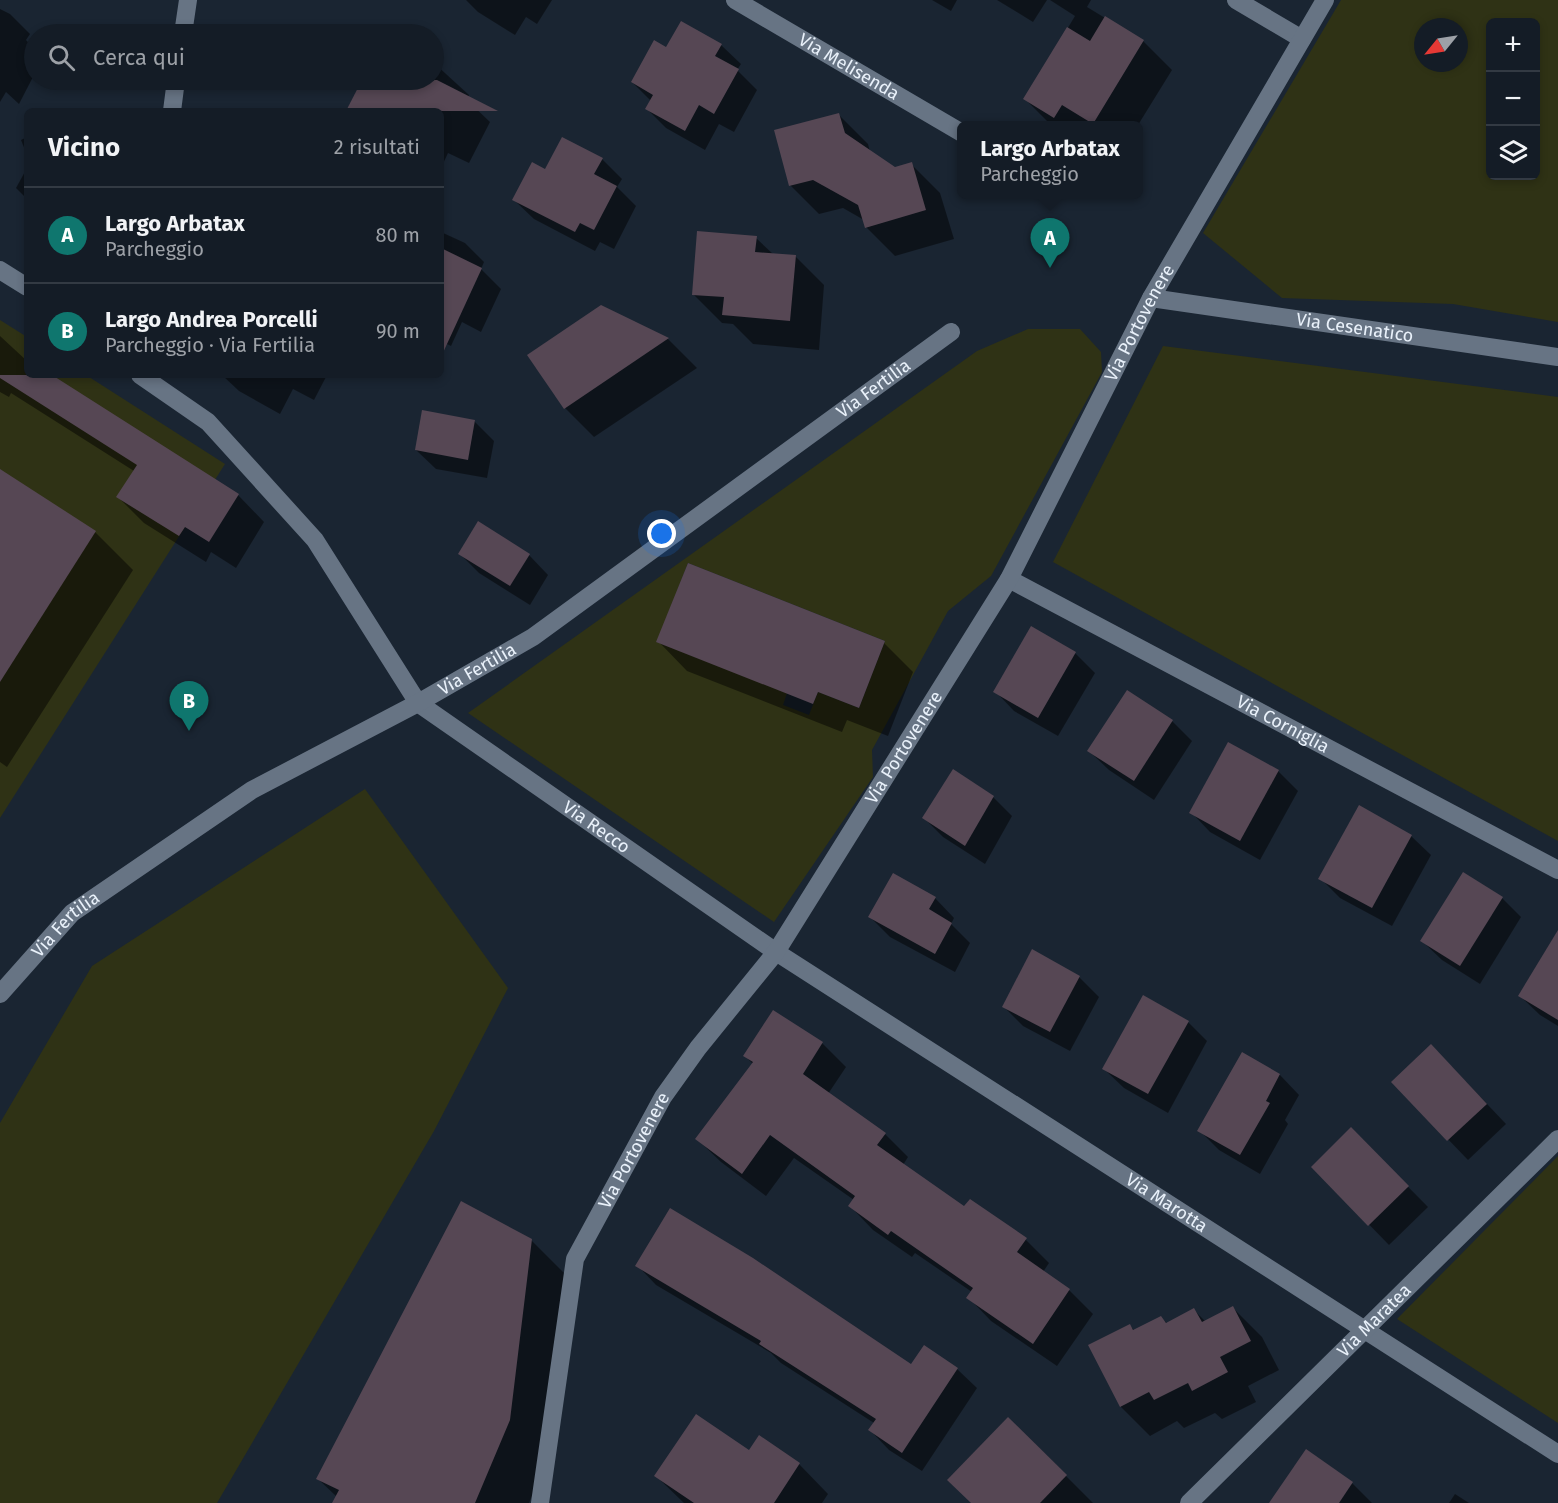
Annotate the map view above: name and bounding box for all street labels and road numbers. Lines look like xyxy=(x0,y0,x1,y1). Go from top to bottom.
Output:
street label: Via Melisenda xyxy=(794,29,903,105)
street label: Via Portovenere xyxy=(1100,260,1179,385)
street label: Via Cesenatico xyxy=(1295,308,1415,347)
street label: Via Fertilia xyxy=(832,354,915,423)
street label: Via Fertilia xyxy=(434,638,520,700)
street label: Via Portovenere xyxy=(860,687,947,808)
street label: Via Corniglia xyxy=(1233,691,1333,758)
street label: Via Recco xyxy=(558,796,634,858)
street label: Via Fertilia xyxy=(27,887,104,962)
street label: Via Portovenere xyxy=(594,1089,674,1212)
street label: Via Marotta xyxy=(1121,1168,1212,1237)
street label: Via Maratea xyxy=(1332,1279,1416,1362)

